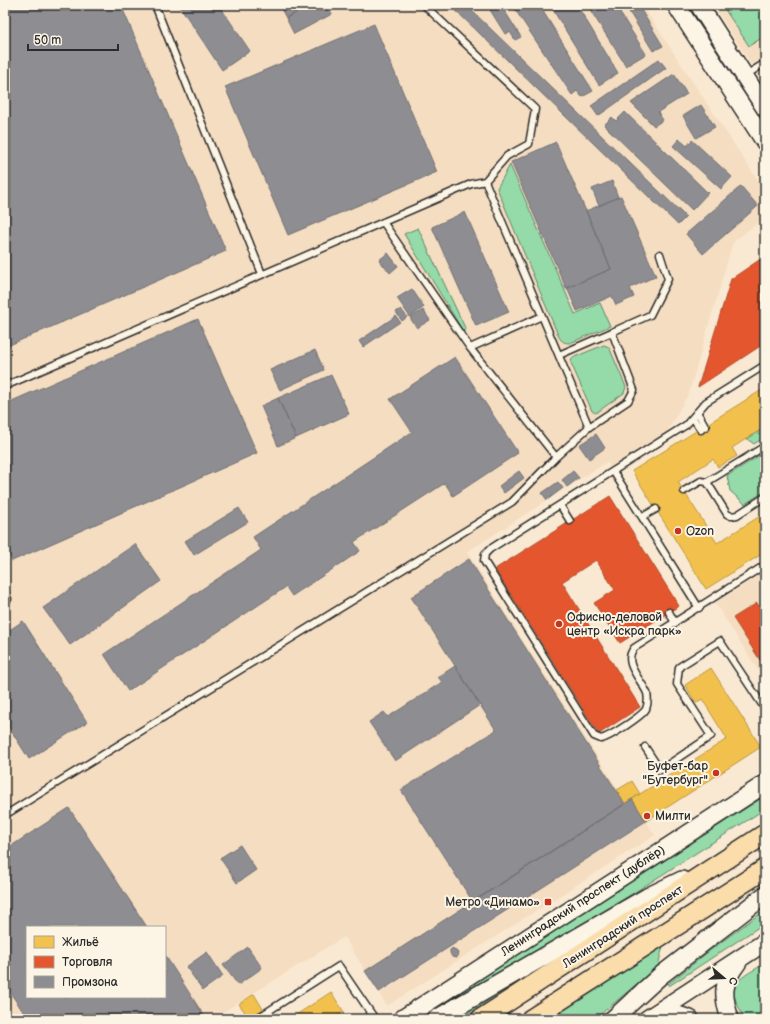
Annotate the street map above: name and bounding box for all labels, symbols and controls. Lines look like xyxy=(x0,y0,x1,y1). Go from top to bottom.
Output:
scale bar xyxy=(28,26,118,52)
text: 50 m xyxy=(34,33,61,48)
place label: Ozon xyxy=(686,524,714,539)
marker: Ozon xyxy=(673,526,683,536)
place label: Офисно-деловой центр «Искра парк» xyxy=(567,610,682,639)
marker: Офисно-деловой центр «Искра парк» xyxy=(554,619,564,629)
place label: Буфет-бар "Бутербург" xyxy=(643,759,708,788)
marker: Буфет-бар "Бутербург" xyxy=(711,768,721,778)
place label: Милти xyxy=(655,809,691,824)
marker: Милти xyxy=(642,811,652,821)
street label: Ленинградский проспект (дублёр) xyxy=(498,843,668,959)
street label: Ленинградский проспект xyxy=(560,883,686,971)
place label: Метро «Динамо» xyxy=(445,895,540,910)
marker: Метро «Динамо» xyxy=(543,897,553,907)
legend xyxy=(26,926,166,998)
text: Жильё xyxy=(62,935,99,950)
text: Торговля xyxy=(62,955,113,970)
north arrow xyxy=(704,958,744,998)
text: Промзона xyxy=(62,975,118,990)
text: С xyxy=(725,975,740,987)

